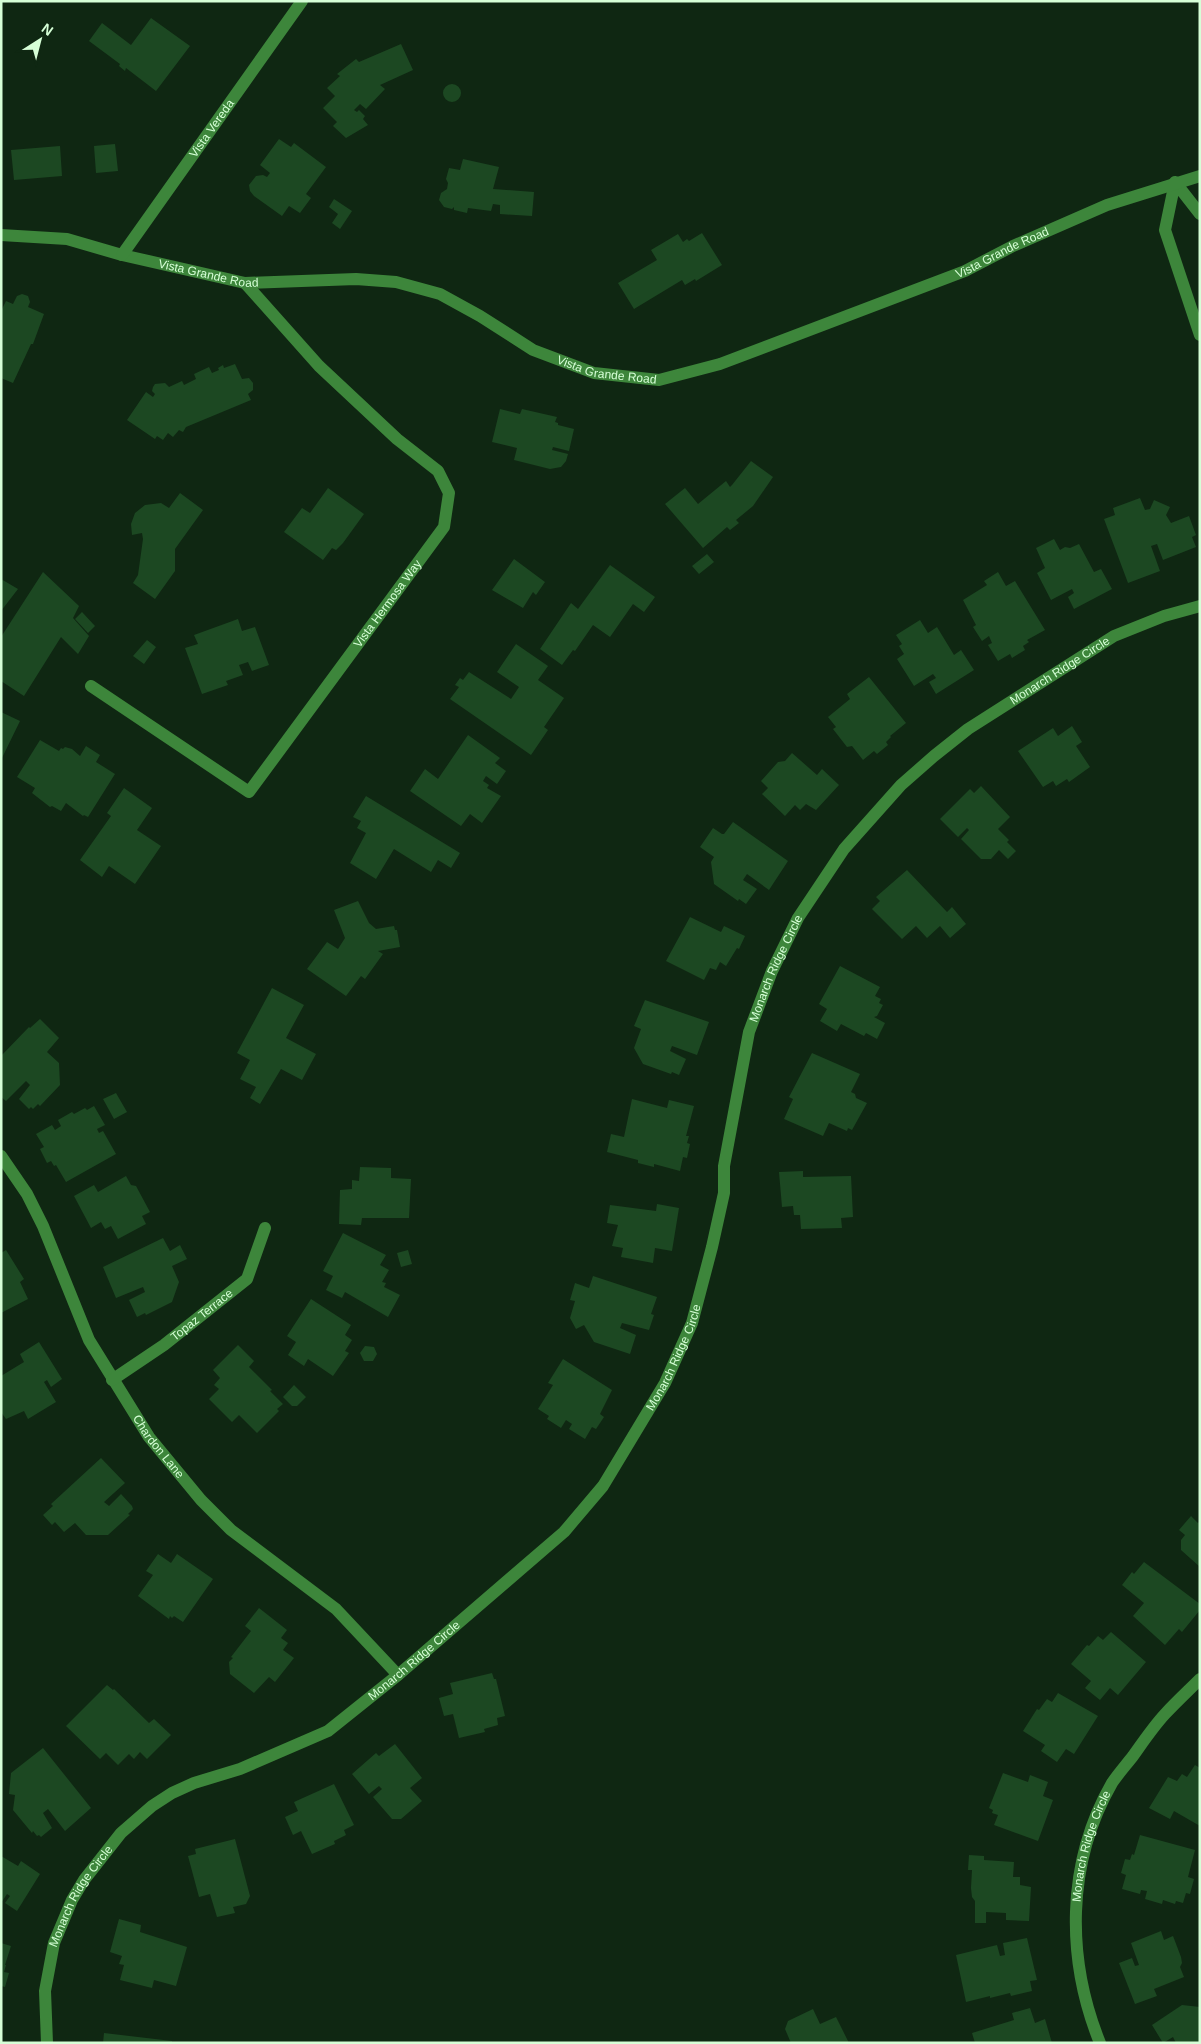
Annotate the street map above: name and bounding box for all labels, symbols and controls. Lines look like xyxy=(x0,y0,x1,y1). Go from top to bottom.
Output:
north arrow xyxy=(15,15,65,65)
text: N xyxy=(39,20,56,39)
street label: Vista Vereda xyxy=(186,97,237,160)
street label: Vista Grande Road xyxy=(953,224,1051,281)
street label: Vista Grande Road xyxy=(157,257,259,290)
street label: Vista Grande Road xyxy=(555,353,657,387)
street label: Vista Hermosa Way xyxy=(351,557,424,650)
street label: Monarch Ridge Circle xyxy=(1007,633,1113,707)
street label: Monarch Ridge Circle xyxy=(746,912,806,1024)
street label: Topaz Terrace xyxy=(168,1286,236,1344)
street label: Monarch Ridge Circle xyxy=(643,1303,704,1413)
street label: Chardon Lane xyxy=(130,1412,187,1481)
street label: Monarch Ridge Circle xyxy=(365,1618,463,1703)
street label: Monarch Ridge Circle xyxy=(1069,1788,1114,1902)
street label: Monarch Ridge Circle xyxy=(46,1842,116,1949)

